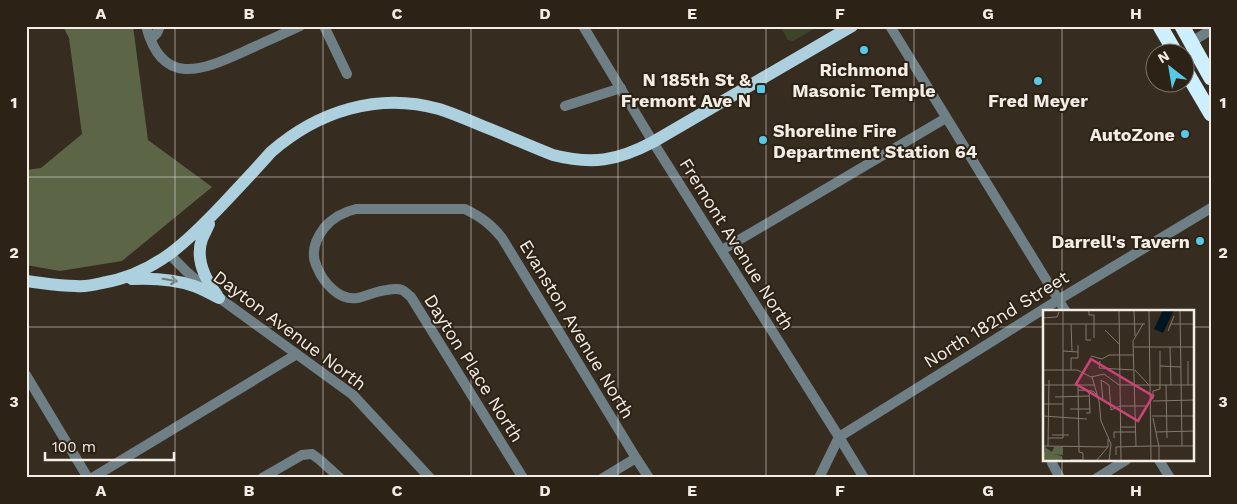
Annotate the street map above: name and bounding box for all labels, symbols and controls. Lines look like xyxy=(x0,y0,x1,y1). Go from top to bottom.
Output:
text: A xyxy=(96,4,107,23)
text: B xyxy=(244,4,255,23)
text: C xyxy=(392,4,403,23)
text: D xyxy=(539,4,551,23)
text: E xyxy=(687,4,697,23)
text: F xyxy=(835,4,845,23)
text: G xyxy=(982,4,994,23)
text: H xyxy=(1130,4,1142,23)
north arrow xyxy=(1144,42,1194,92)
marker: Richmond Masonic Temple xyxy=(858,44,870,56)
text: N xyxy=(1155,47,1172,66)
place label: Richmond Masonic Temple xyxy=(792,59,936,101)
place label: N 185th St & Fremont Ave N xyxy=(621,69,751,111)
marker: Fred Meyer xyxy=(1032,75,1044,87)
marker: N 185th St & Fremont Ave N xyxy=(755,83,767,95)
place label: Fred Meyer xyxy=(988,90,1088,111)
text: 1 xyxy=(11,93,17,112)
text: 1 xyxy=(1220,93,1226,112)
place label: Shoreline Fire Department Station 64 xyxy=(773,120,978,162)
place label: AutoZone xyxy=(1090,124,1175,145)
marker: AutoZone xyxy=(1179,128,1191,140)
marker: Shoreline Fire Department Station 64 xyxy=(757,134,769,146)
street label: Fremont Avenue North xyxy=(675,154,799,334)
place label: Darrell's Tavern xyxy=(1051,231,1190,252)
marker: Darrell's Tavern xyxy=(1194,235,1206,247)
street label: Evanston Avenue North xyxy=(515,236,639,422)
text: 2 xyxy=(9,243,19,262)
text: 2 xyxy=(1218,243,1228,262)
street label: Dayton Avenue North xyxy=(209,266,371,394)
street label: North 182nd Street xyxy=(920,266,1073,372)
one-way arrow xyxy=(162,276,178,286)
street label: Dayton Place North xyxy=(420,290,528,446)
inset map xyxy=(1043,310,1194,462)
text: 3 xyxy=(9,392,19,411)
text: 3 xyxy=(1218,392,1228,411)
scale bar xyxy=(45,429,174,461)
text: 100 m xyxy=(52,438,96,456)
text: A xyxy=(96,481,107,500)
text: B xyxy=(244,481,255,500)
text: C xyxy=(392,481,403,500)
text: D xyxy=(539,481,551,500)
text: E xyxy=(687,481,697,500)
text: F xyxy=(835,481,845,500)
text: G xyxy=(982,481,994,500)
text: H xyxy=(1130,481,1142,500)

